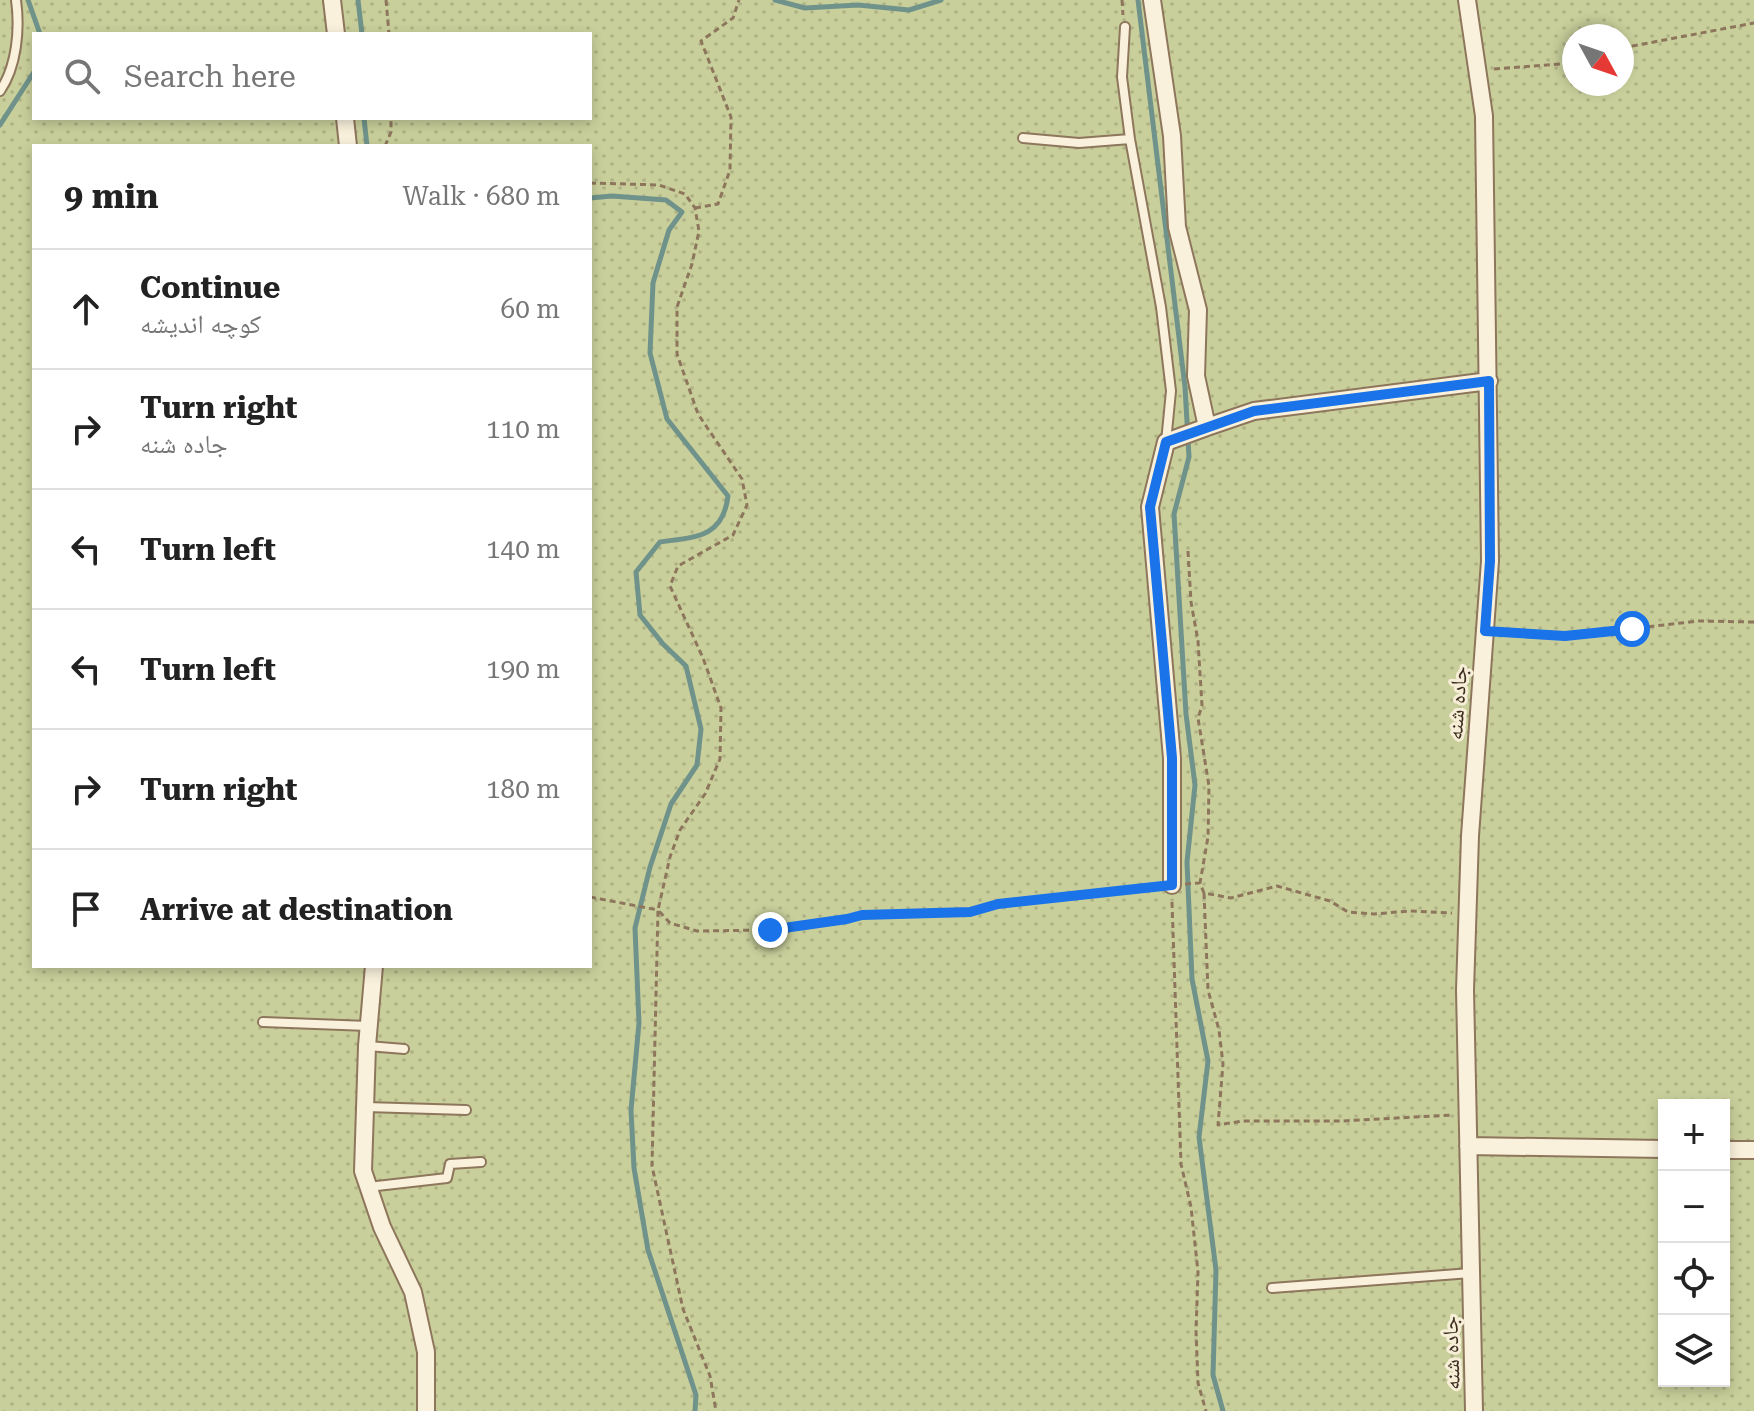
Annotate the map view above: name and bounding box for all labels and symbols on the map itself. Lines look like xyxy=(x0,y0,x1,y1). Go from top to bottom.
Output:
north arrow xyxy=(1562,24,1634,96)
route start xyxy=(1614,611,1650,647)
street label: جاده شنه xyxy=(1442,665,1472,741)
route end xyxy=(752,912,788,948)
street label: جاده شنه xyxy=(1437,1316,1465,1390)

